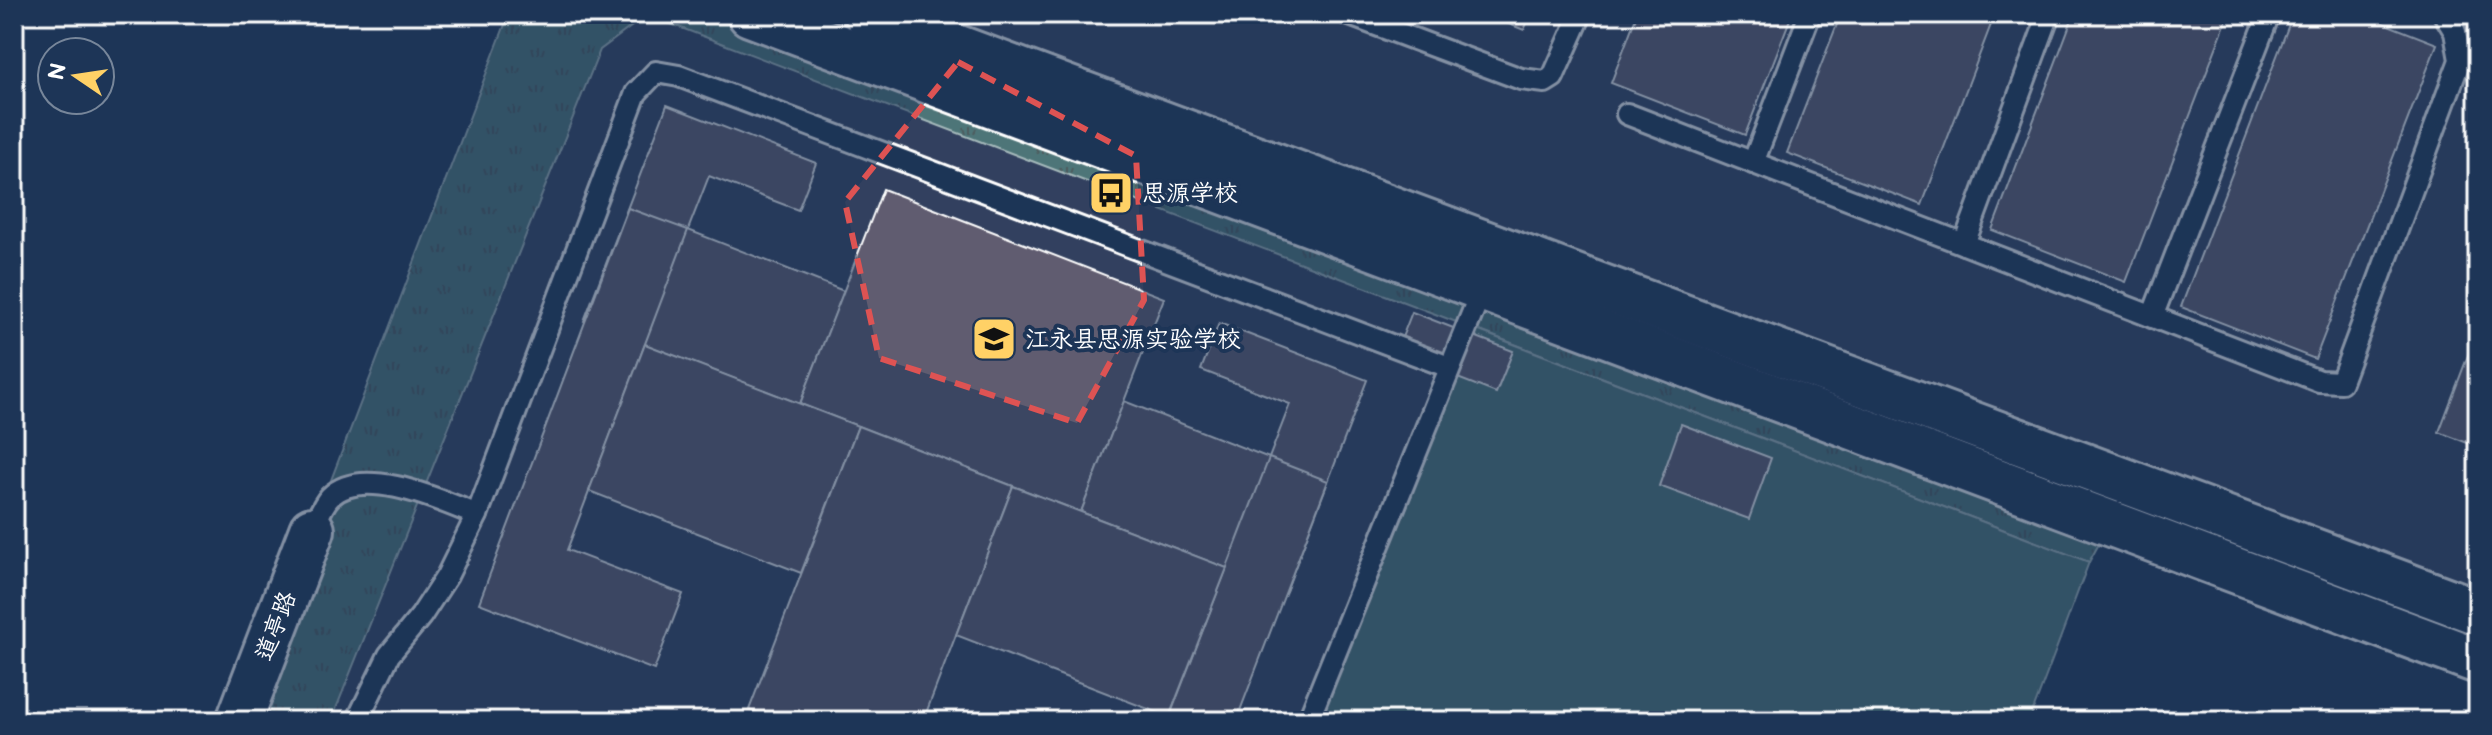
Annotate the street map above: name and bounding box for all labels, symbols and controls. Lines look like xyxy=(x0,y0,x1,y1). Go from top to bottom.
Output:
north arrow xyxy=(36,36,116,116)
text: N xyxy=(43,61,73,83)
bus stop icon: 思源学校 xyxy=(1087,169,1135,217)
place label: 思源学校 xyxy=(1142,179,1238,208)
school or university icon: 江永县思源实验学校 xyxy=(970,315,1018,363)
place label: 江永县思源实验学校 xyxy=(1025,325,1241,354)
street label: 道亭路 xyxy=(250,587,302,665)

